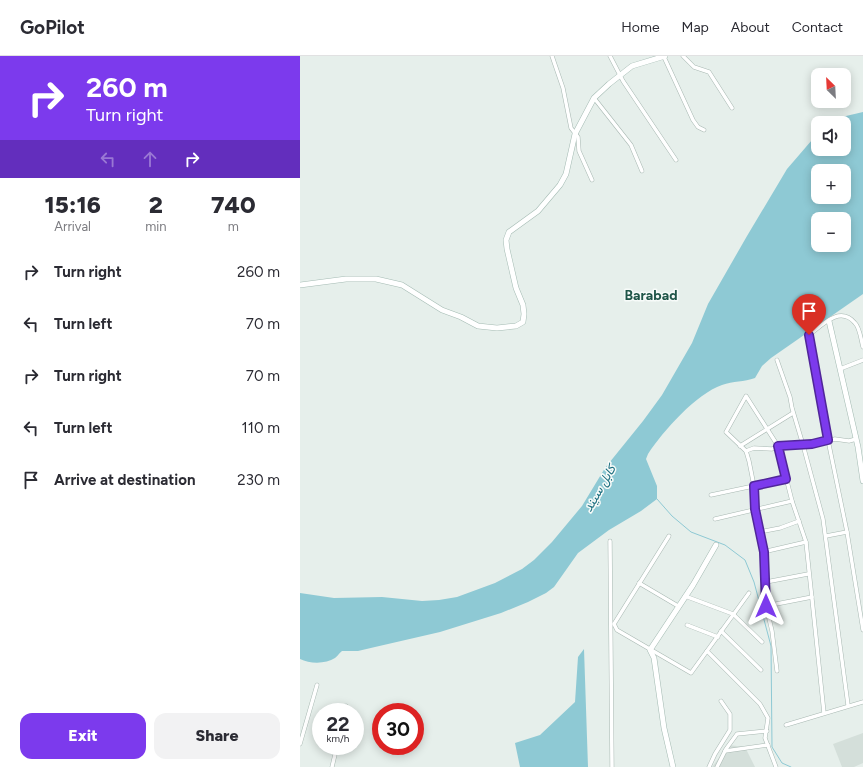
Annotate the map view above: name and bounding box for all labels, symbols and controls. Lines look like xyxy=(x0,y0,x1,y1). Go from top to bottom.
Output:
text: GoPilot xyxy=(20,16,85,39)
text: Home xyxy=(621,19,660,36)
text: Map xyxy=(682,19,709,36)
text: About xyxy=(731,19,770,36)
text: Contact xyxy=(792,19,843,36)
north arrow xyxy=(811,68,851,108)
map controls xyxy=(811,68,851,252)
text: 260 m xyxy=(86,70,168,104)
icon: right xyxy=(20,72,72,124)
text: Turn right xyxy=(86,104,163,126)
button: sound xyxy=(811,116,851,156)
icon: left xyxy=(97,148,119,170)
icon: ahead xyxy=(139,148,161,170)
icon: right xyxy=(181,148,203,170)
button: + xyxy=(811,164,851,204)
text: 15:16 xyxy=(44,190,101,219)
text: 2 xyxy=(149,190,163,219)
text: 740 xyxy=(211,190,256,219)
button: − xyxy=(811,212,851,252)
text: Arrival xyxy=(54,219,91,234)
text: min xyxy=(145,219,167,234)
text: m xyxy=(228,219,239,234)
icon: right xyxy=(20,261,42,283)
text: Turn right xyxy=(54,263,122,281)
text: 260 m xyxy=(237,263,280,281)
district label: Barabad xyxy=(625,287,677,304)
pin xyxy=(792,294,826,335)
icon: arrive xyxy=(798,300,820,322)
icon: left xyxy=(20,313,42,335)
text: Turn left xyxy=(54,315,112,333)
text: 70 m xyxy=(246,315,280,333)
icon: right xyxy=(20,365,42,387)
text: Turn right xyxy=(54,367,122,385)
text: 70 m xyxy=(246,367,280,385)
icon: left xyxy=(20,417,42,439)
text: Turn left xyxy=(54,419,112,437)
text: 110 m xyxy=(242,419,280,437)
water label: کابل سيند xyxy=(580,460,621,515)
icon: arrive xyxy=(20,469,42,491)
text: Arrive at destination xyxy=(54,471,195,489)
text: 230 m xyxy=(237,471,280,489)
position arrow xyxy=(745,585,787,627)
speed limit sign: 30 xyxy=(372,703,424,755)
text: 22 xyxy=(326,712,350,736)
button: Exit xyxy=(20,713,146,759)
button: Share xyxy=(154,713,280,759)
text: km/h xyxy=(327,732,349,745)

